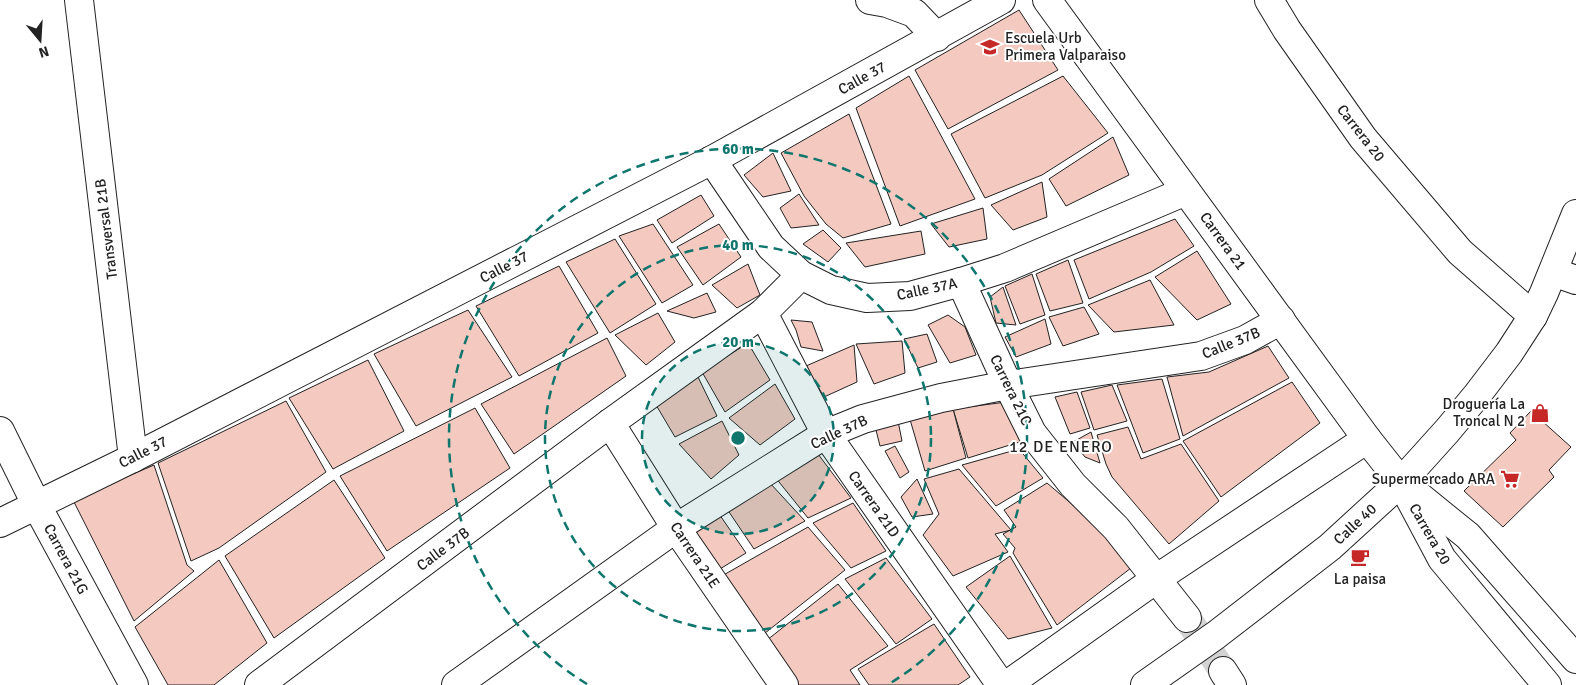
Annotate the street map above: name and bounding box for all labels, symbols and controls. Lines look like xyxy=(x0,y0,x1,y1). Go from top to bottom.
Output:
north arrow xyxy=(15,15,65,65)
place label: Escuela Urb Primera Valparaiso xyxy=(1005,29,1126,64)
school or university icon: Escuela Urb Primera Valparaiso xyxy=(979,36,1001,58)
text: N xyxy=(37,42,51,61)
street label: Calle 37 xyxy=(835,58,889,98)
street label: Carrera 20 xyxy=(1333,101,1389,165)
text: 60 m xyxy=(722,140,754,158)
street label: Transversal 21B xyxy=(91,178,121,280)
street label: Carrera 21 xyxy=(1196,208,1250,274)
text: 40 m xyxy=(722,236,754,254)
street label: Calle 37 xyxy=(477,247,531,287)
street label: Calle 37A xyxy=(895,274,959,304)
street label: Calle 37B xyxy=(1199,323,1263,363)
text: 20 m xyxy=(722,333,754,351)
street label: Carrera 21C xyxy=(986,352,1036,428)
place label: Droguería La Troncal N 2 xyxy=(1443,395,1525,430)
shop icon: Droguería La Troncal N 2 xyxy=(1529,402,1551,424)
street label: Calle 37B xyxy=(807,411,871,453)
centre of rings xyxy=(729,429,747,447)
street label: Calle 37 xyxy=(116,432,170,472)
district label: 12 DE ENERO xyxy=(1009,437,1113,457)
street label: Carrera 21D xyxy=(845,467,903,541)
supermarket icon: Supermercado ARA xyxy=(1499,468,1521,490)
place label: Supermercado ARA xyxy=(1372,470,1495,488)
street label: Calle 40 xyxy=(1330,500,1380,548)
street label: Carrera 20 xyxy=(1405,500,1455,568)
street label: Carrera 21E xyxy=(666,519,724,591)
street label: Carrera 21G xyxy=(40,521,92,597)
street label: Calle 37B xyxy=(413,523,473,575)
cafe icon: La paisa xyxy=(1349,546,1371,568)
place label: La paisa xyxy=(1334,570,1386,588)

